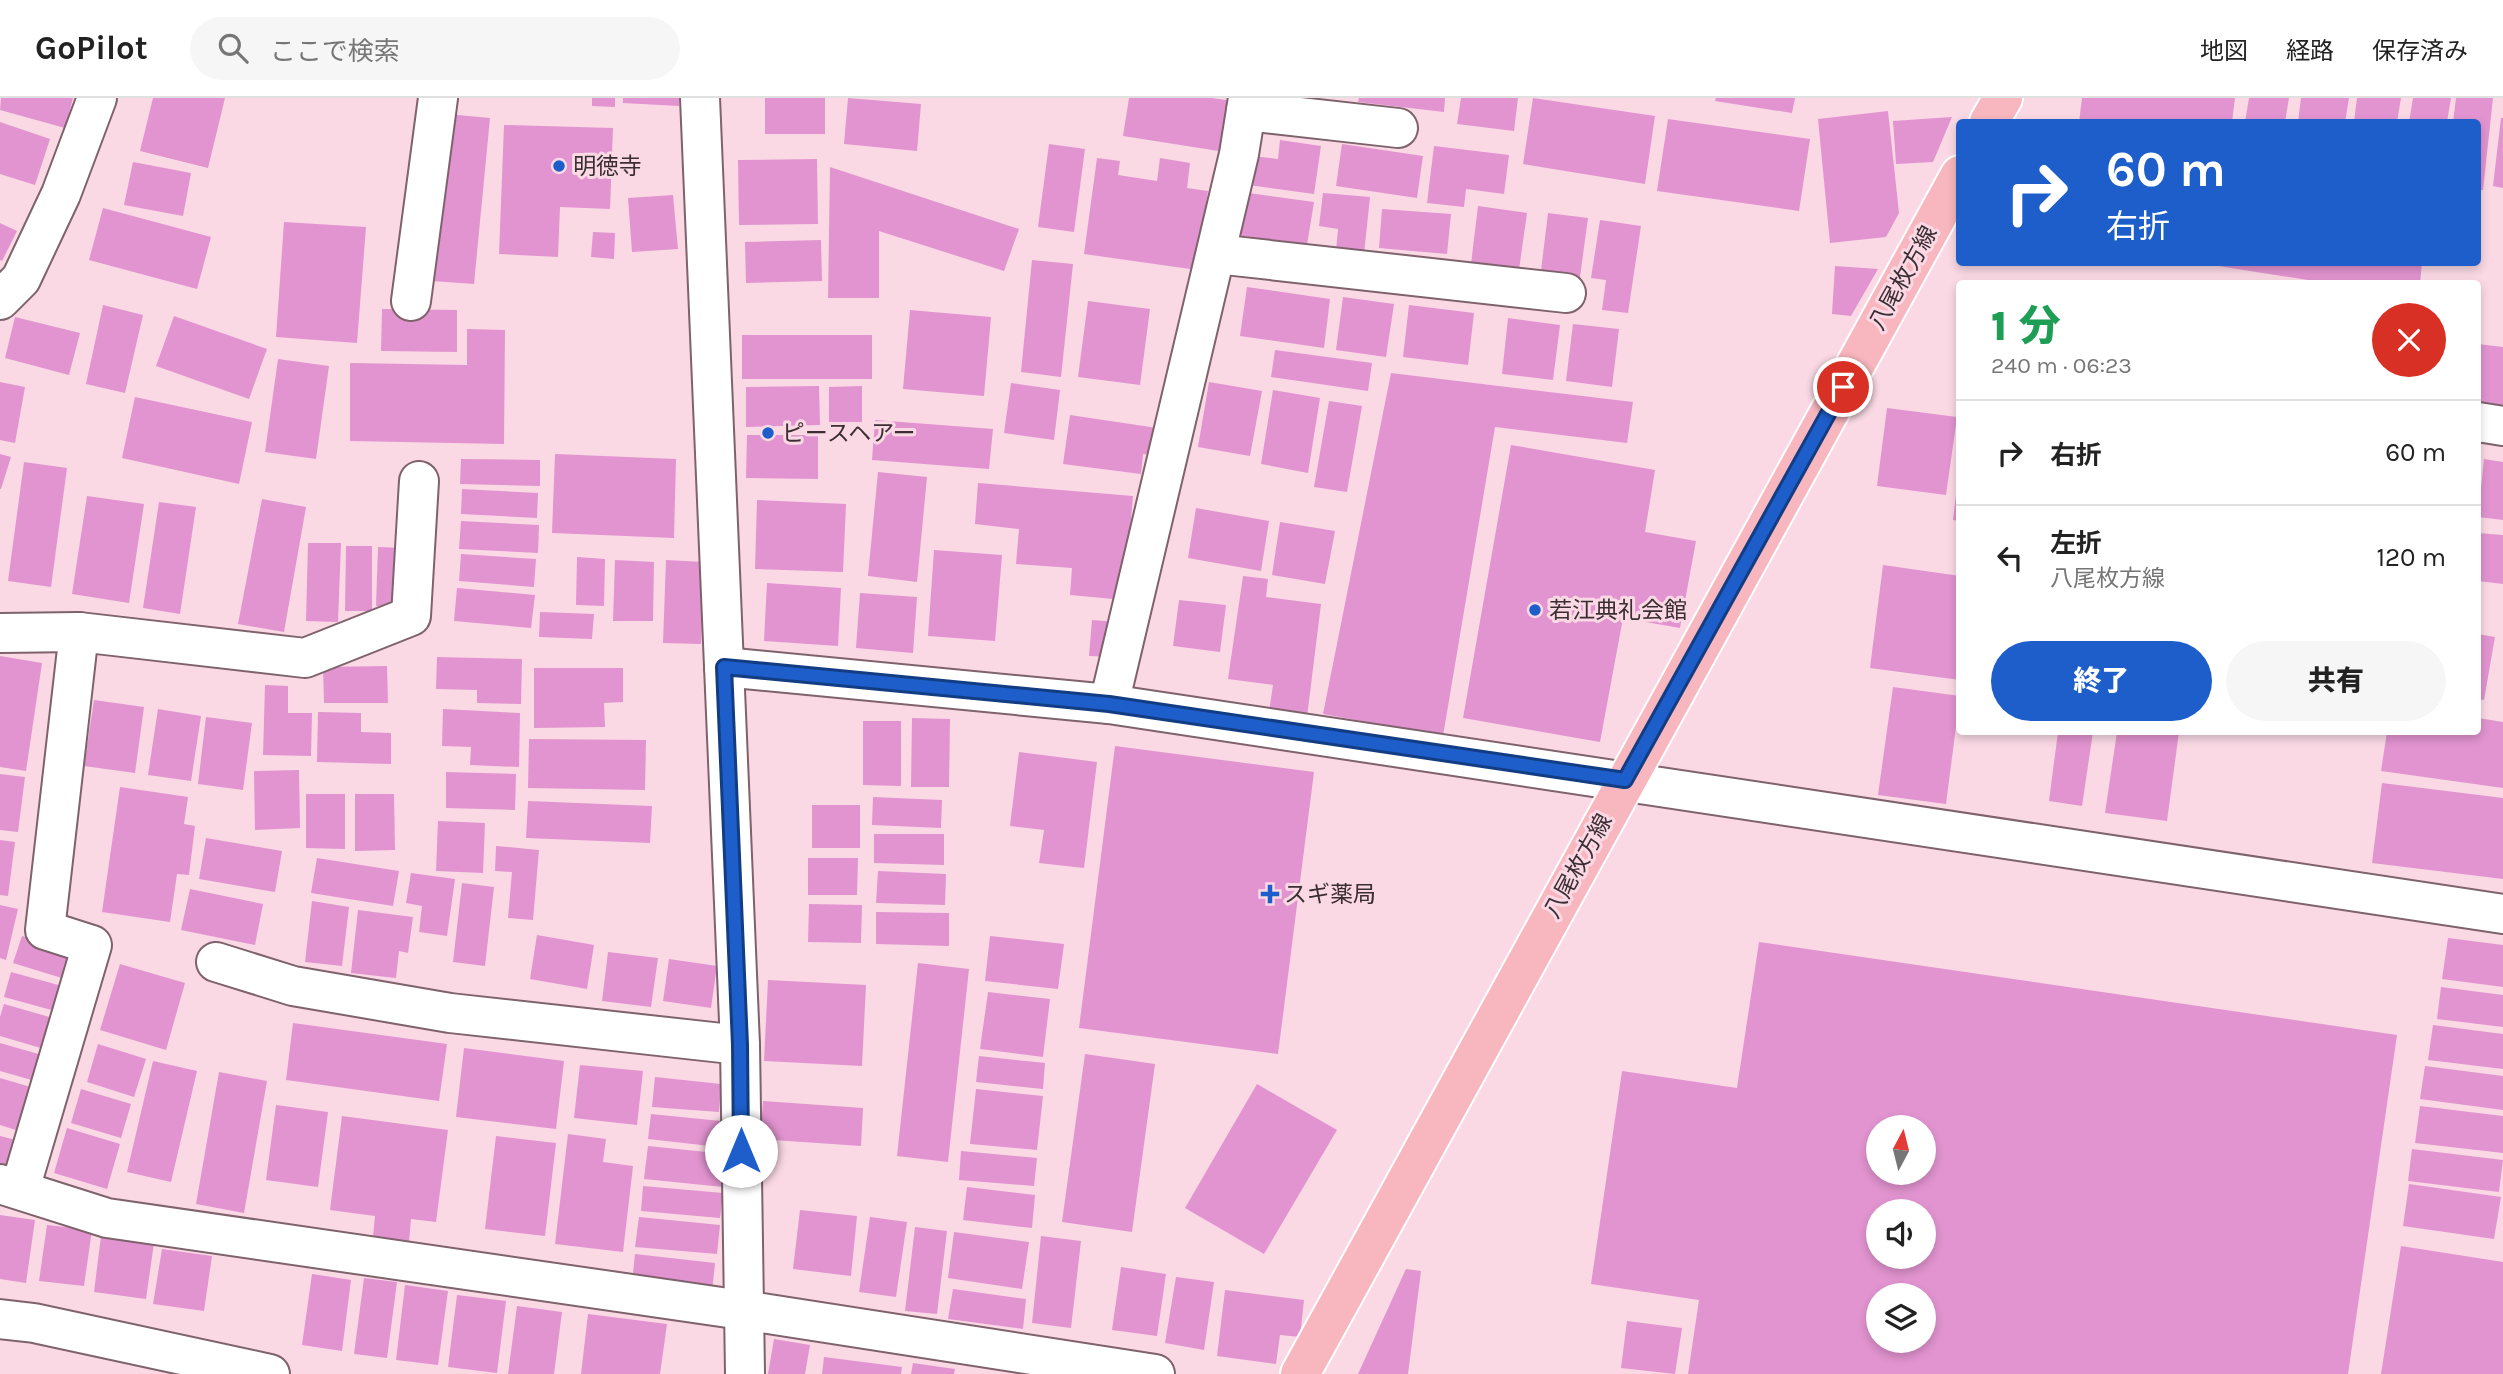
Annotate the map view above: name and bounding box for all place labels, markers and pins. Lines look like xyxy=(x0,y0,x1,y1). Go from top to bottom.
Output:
place label: 明徳寺 xyxy=(573,153,642,180)
marker: 明徳寺 xyxy=(551,158,567,174)
pin xyxy=(1813,357,1873,417)
place label: ピースヘアー xyxy=(782,420,916,447)
marker: ピースヘアー xyxy=(760,425,776,441)
place label: 若江典礼会館 xyxy=(1549,597,1687,624)
marker: 若江典礼会館 xyxy=(1527,602,1543,618)
place label: スギ薬局 xyxy=(1284,881,1376,908)
marker: スギ薬局 xyxy=(1262,886,1278,902)

